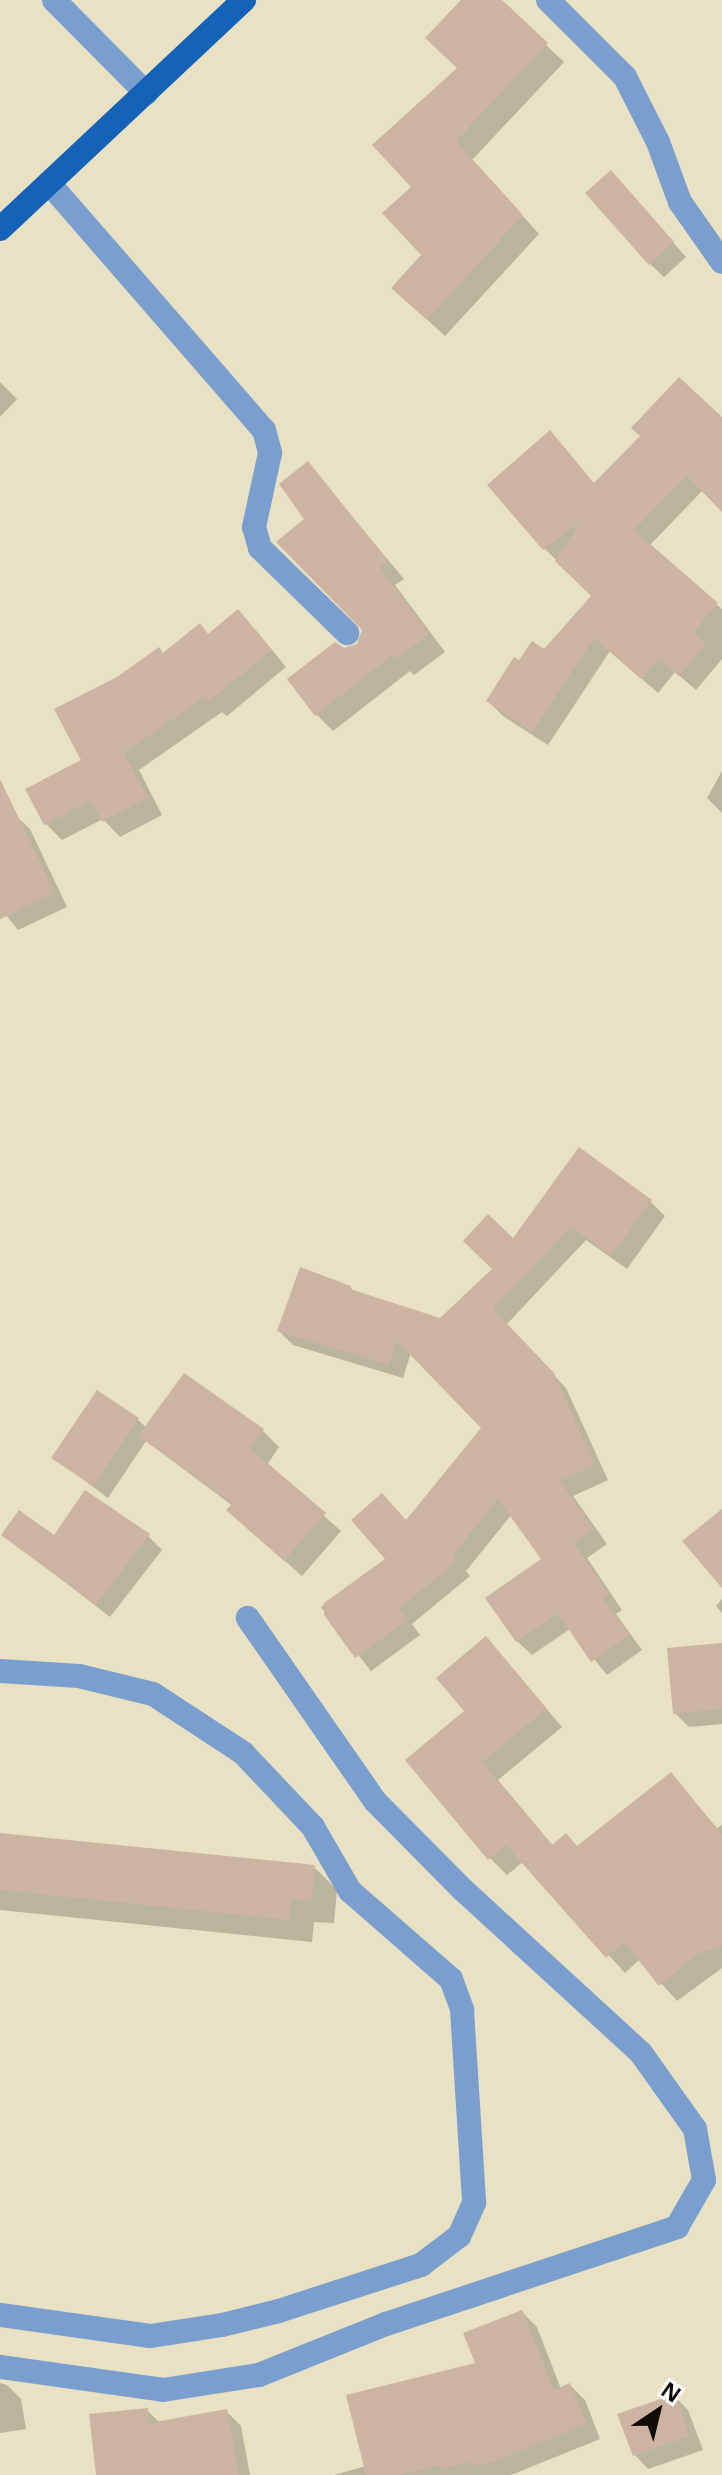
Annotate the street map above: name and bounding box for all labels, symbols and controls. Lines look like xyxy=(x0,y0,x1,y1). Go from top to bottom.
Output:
north arrow xyxy=(618,2371,698,2451)
text: N xyxy=(656,2374,688,2409)

